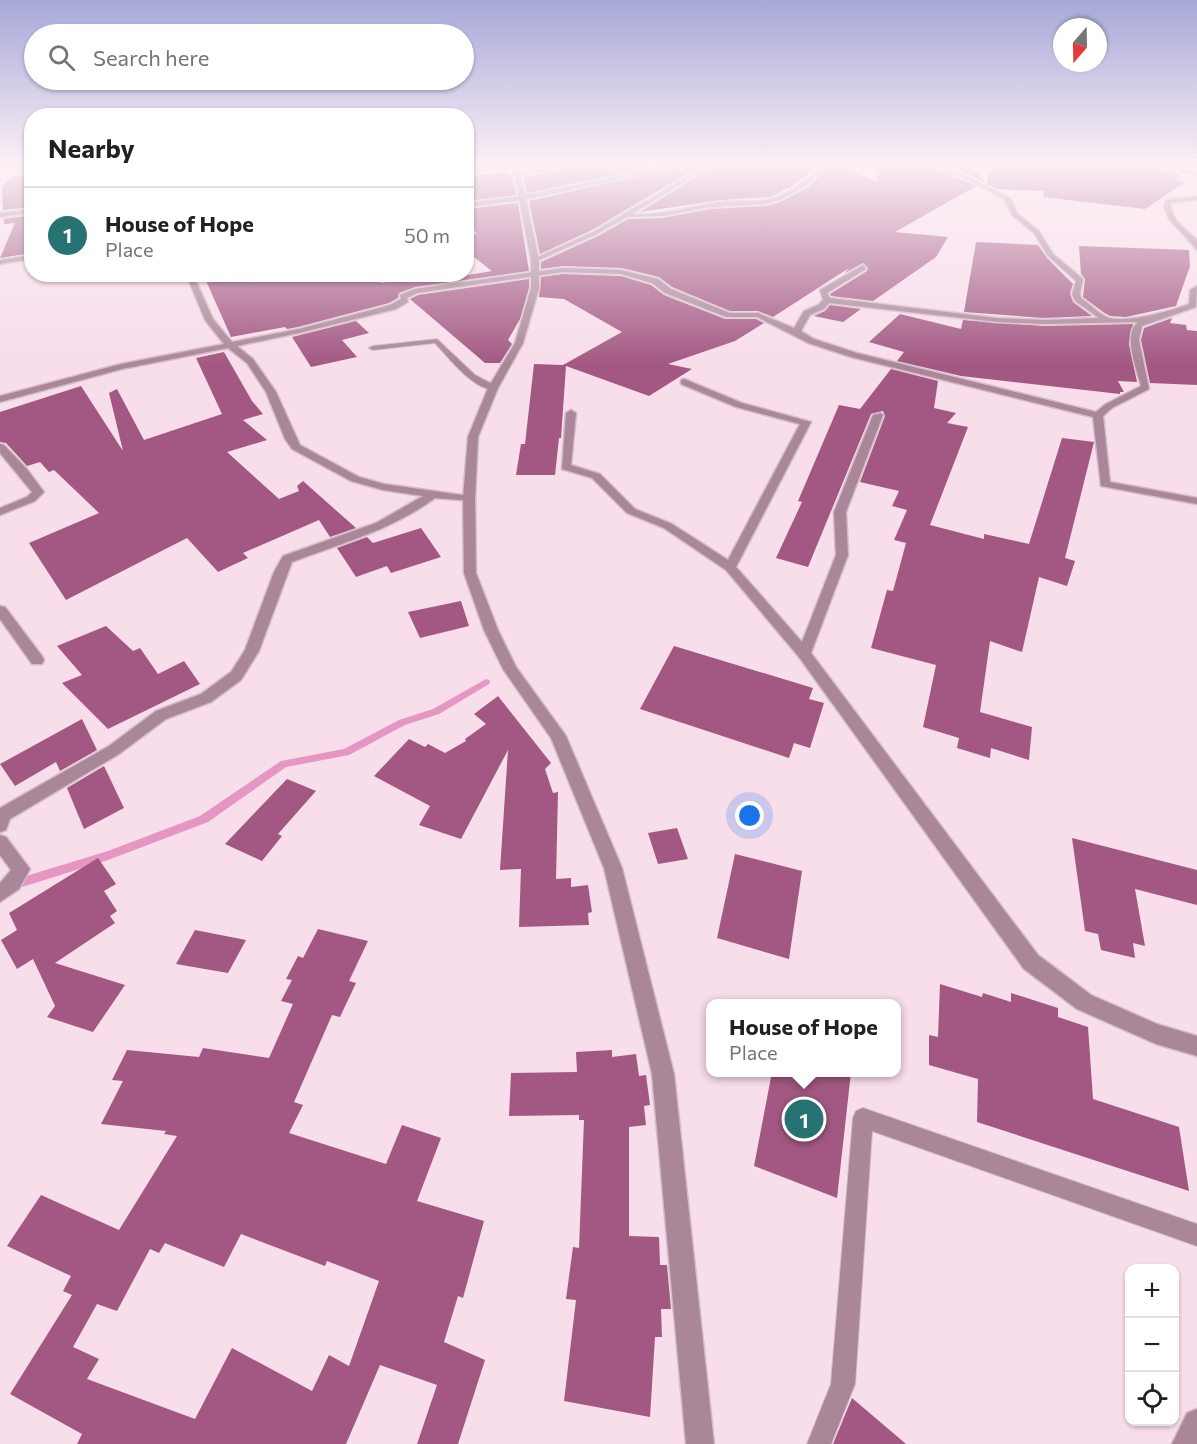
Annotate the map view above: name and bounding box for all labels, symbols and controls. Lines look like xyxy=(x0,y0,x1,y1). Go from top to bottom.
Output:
north arrow xyxy=(1053,18,1107,72)
search box xyxy=(24,24,474,90)
icon: search xyxy=(45,41,78,74)
text: Search here xyxy=(93,44,209,71)
text: Nearby xyxy=(48,132,135,163)
text: House of Hope xyxy=(105,210,254,237)
text: 1 xyxy=(63,223,72,247)
text: 50 m xyxy=(404,223,450,247)
text: Place xyxy=(105,237,154,261)
your location xyxy=(735,801,764,830)
popup xyxy=(706,999,901,1077)
text: House of Hope xyxy=(729,1013,878,1040)
text: Place xyxy=(729,1040,778,1064)
pin: 1 xyxy=(784,1096,824,1142)
map controls xyxy=(1125,1264,1179,1426)
button: + xyxy=(1125,1264,1179,1318)
button: − xyxy=(1125,1318,1179,1372)
button: locate xyxy=(1125,1372,1179,1426)

